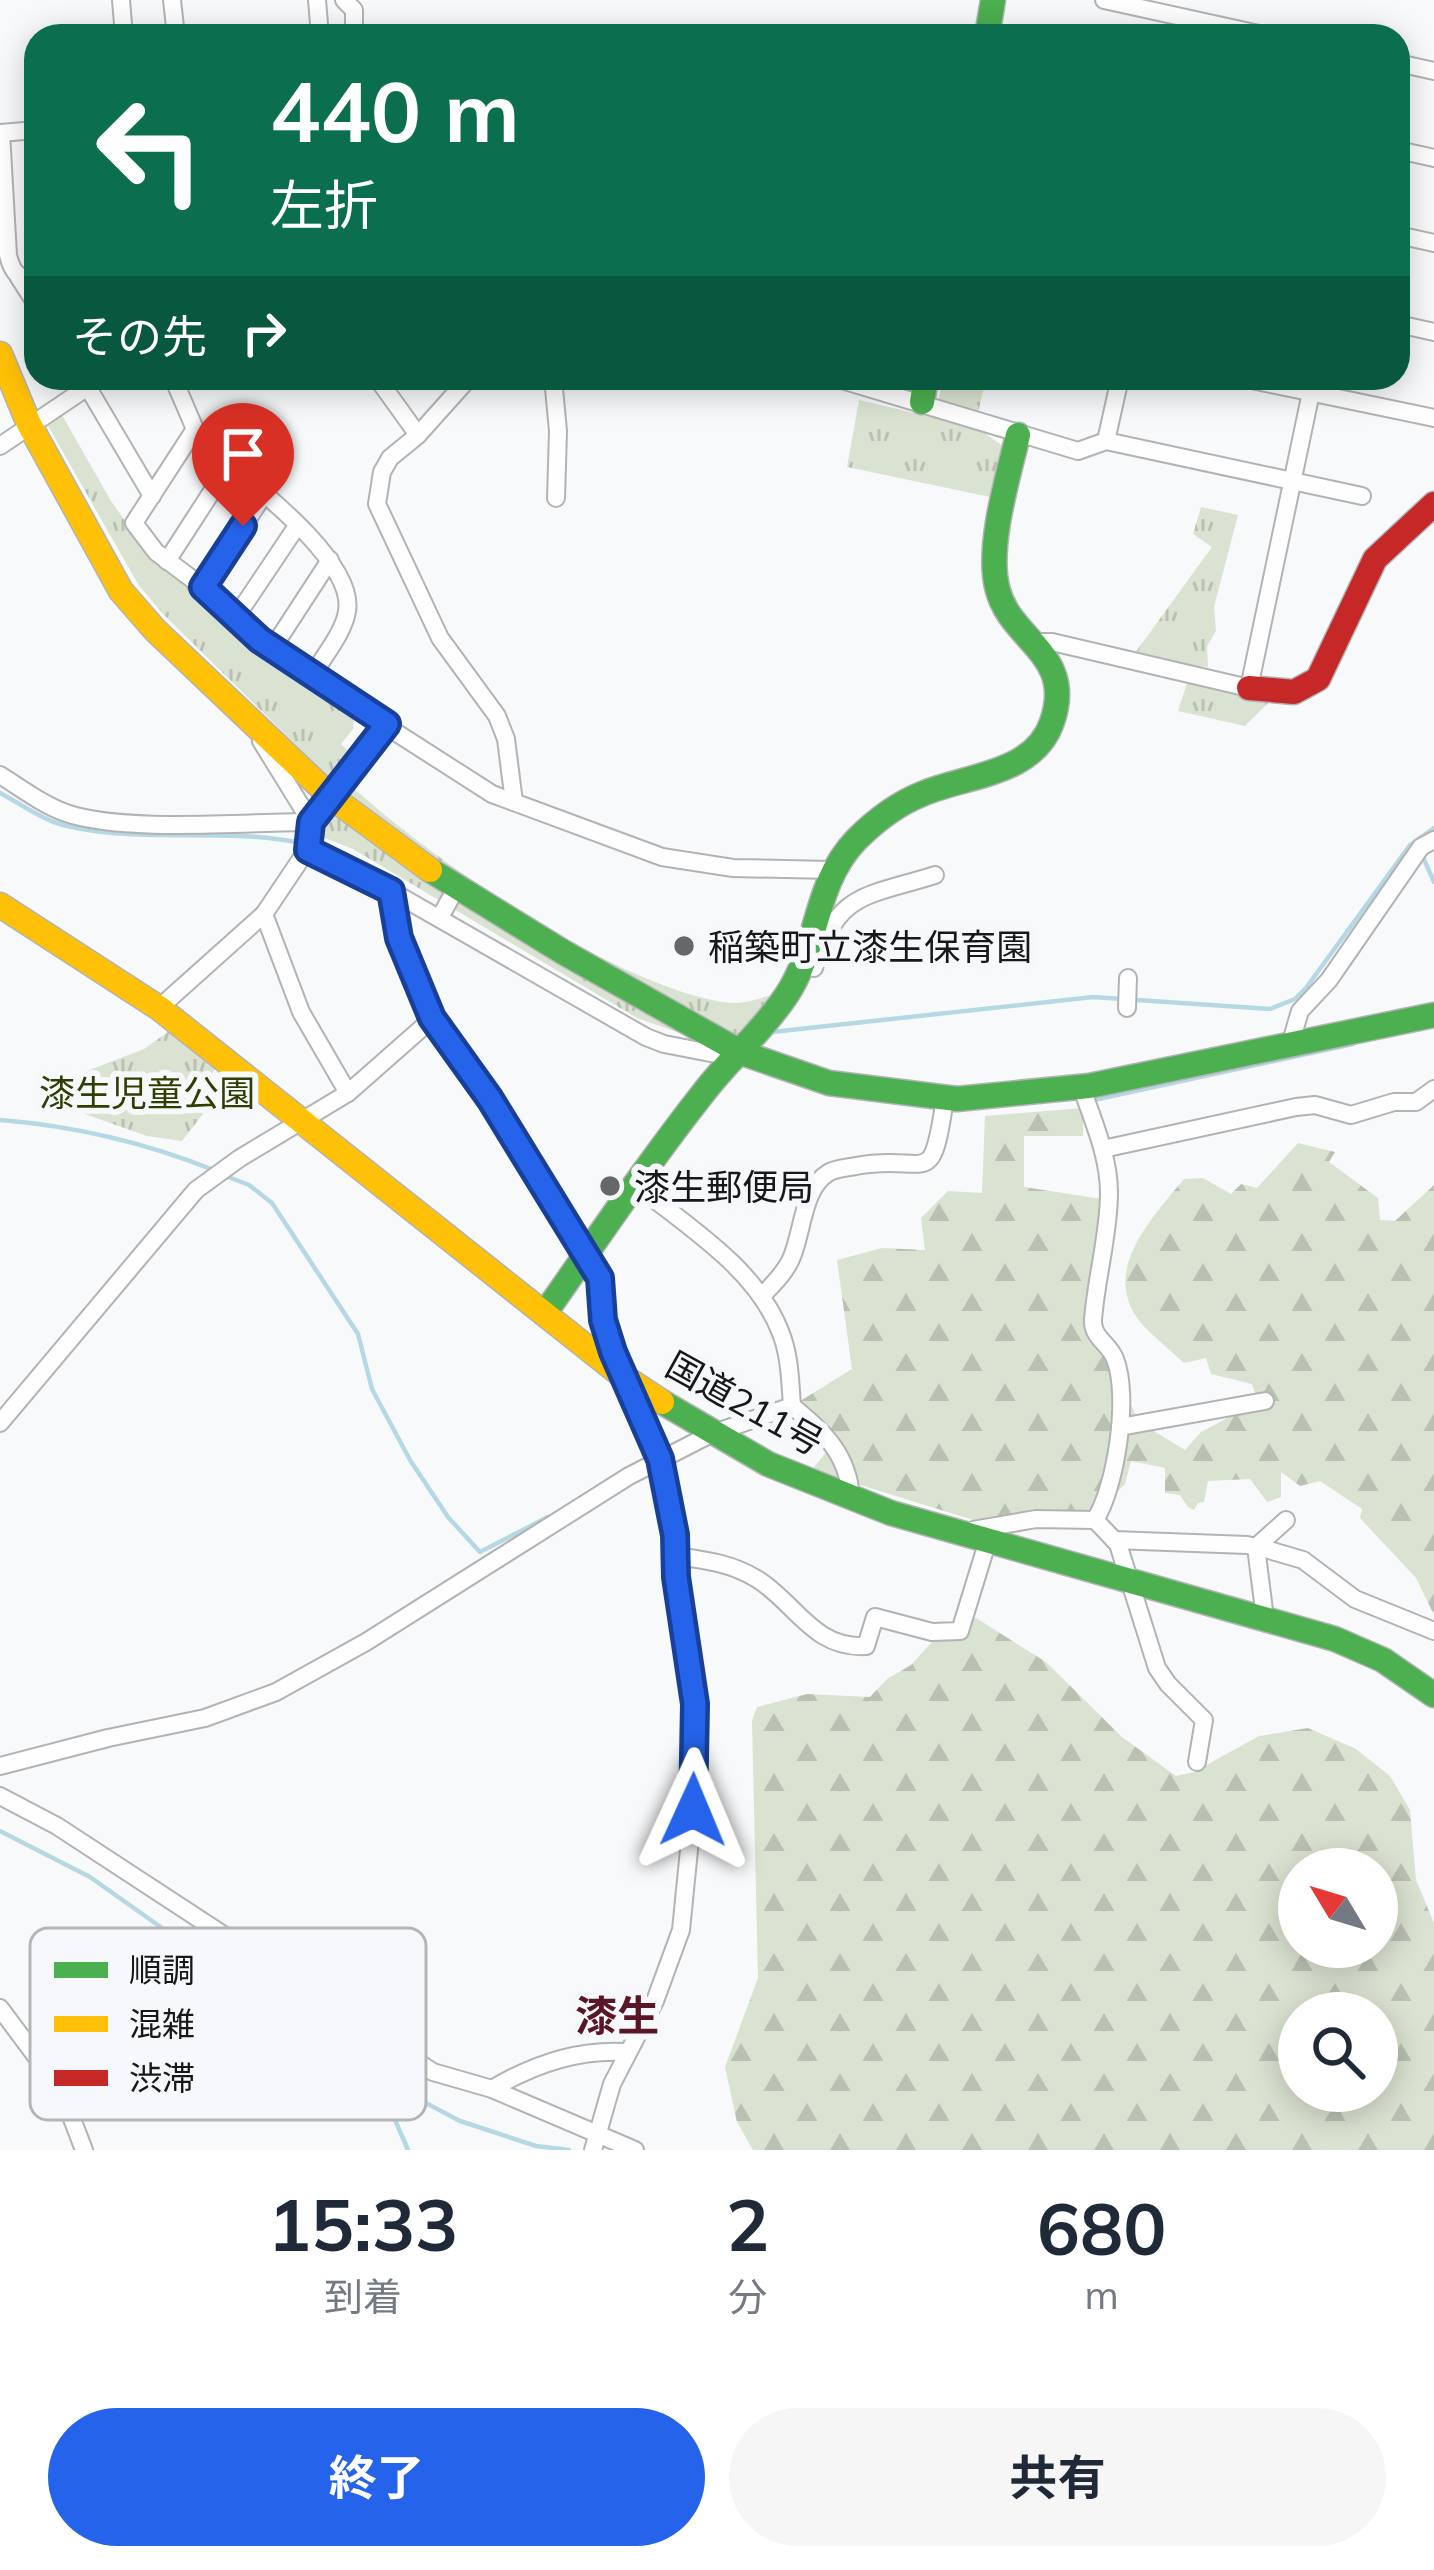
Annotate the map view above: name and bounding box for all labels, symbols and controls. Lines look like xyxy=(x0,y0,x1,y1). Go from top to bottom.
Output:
text: 440 m xyxy=(270,58,520,163)
icon: left xyxy=(72,72,228,228)
text: 左折 xyxy=(270,171,378,239)
icon: right xyxy=(231,300,297,366)
text: その先 xyxy=(72,308,207,364)
pin xyxy=(192,403,294,526)
icon: arrive xyxy=(210,421,276,487)
place label: 稲築町立漆生保育園 xyxy=(708,924,1032,969)
marker: 稲築町立漆生保育園 xyxy=(671,933,697,959)
park label: 漆生児童公園 xyxy=(39,1070,255,1115)
place label: 漆生郵便局 xyxy=(634,1164,814,1209)
marker: 漆生郵便局 xyxy=(597,1173,623,1199)
street label: 国道211号 xyxy=(659,1341,831,1465)
position arrow xyxy=(630,1747,756,1873)
north arrow xyxy=(1278,1848,1398,1968)
map controls xyxy=(1278,1848,1398,2112)
legend xyxy=(30,1928,426,2120)
text: 順調 xyxy=(129,1949,195,1990)
district label: 漆生 xyxy=(575,1989,659,2042)
button: search xyxy=(1278,1992,1398,2112)
text: 混雑 xyxy=(129,2003,195,2044)
text: 渋滞 xyxy=(129,2057,195,2098)
text: 15:33 xyxy=(268,2179,458,2269)
text: 2 xyxy=(726,2179,769,2269)
text: 680 xyxy=(1037,2183,1166,2273)
text: m xyxy=(1084,2270,1119,2319)
text: 到着 xyxy=(324,2272,402,2321)
text: 分 xyxy=(728,2272,767,2321)
button: 終了 xyxy=(48,2408,705,2546)
button: 共有 xyxy=(729,2408,1386,2546)

